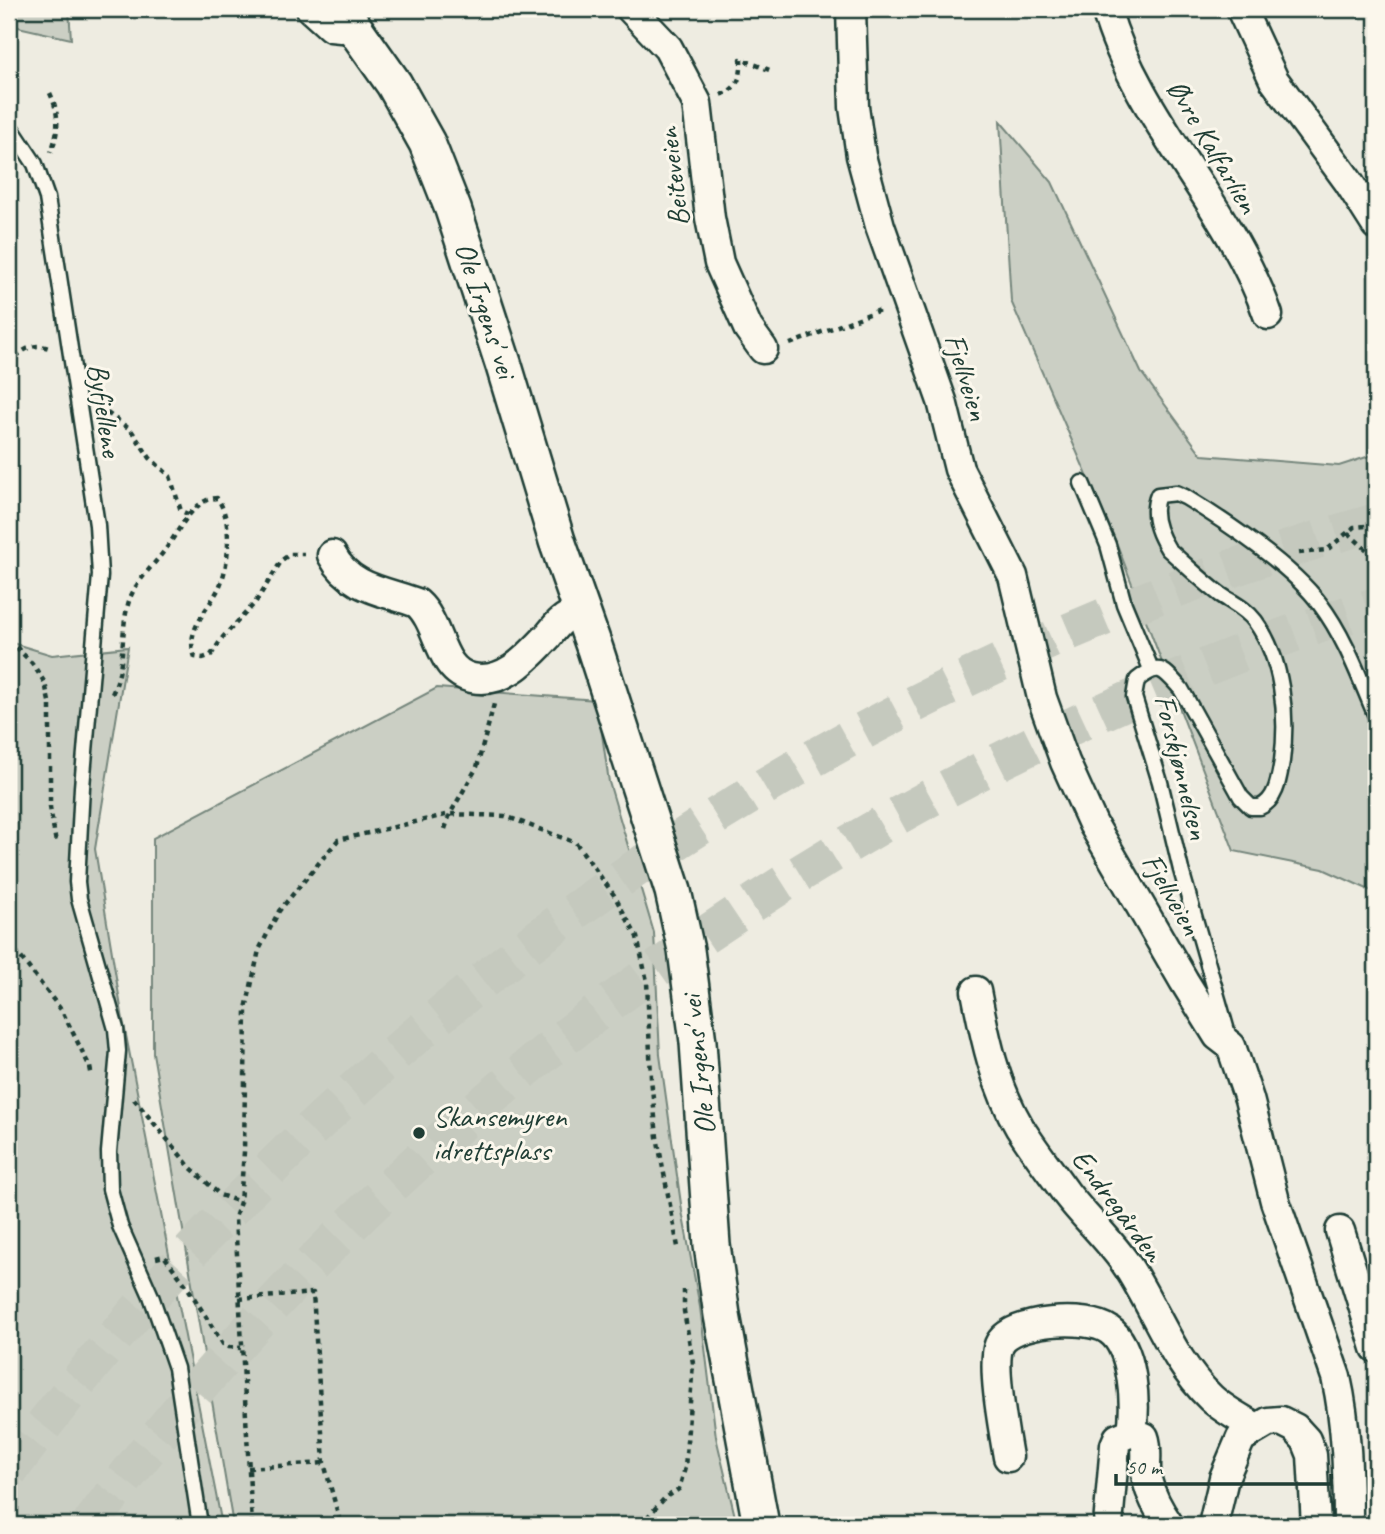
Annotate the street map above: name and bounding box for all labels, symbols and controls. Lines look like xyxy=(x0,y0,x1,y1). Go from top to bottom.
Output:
street label: Øvre Kalfarlien xyxy=(1158,72,1269,221)
street label: Beiteveien xyxy=(648,124,698,229)
street label: Ole Irgens' vei xyxy=(446,237,527,386)
street label: Fjellveien xyxy=(936,329,998,425)
street label: Byfjellene xyxy=(79,361,131,462)
street label: Forskjønnelsen xyxy=(1146,691,1218,844)
street label: Fjellveien xyxy=(1133,846,1211,942)
street label: Ole Irgens' vei xyxy=(671,990,724,1137)
place label: Skansemyren idrettsplass xyxy=(433,1097,568,1169)
marker: Skansemyren idrettsplass xyxy=(411,1125,427,1141)
street label: Endregården xyxy=(1063,1141,1174,1270)
scale bar xyxy=(1116,1443,1331,1487)
text: 50 m xyxy=(1126,1454,1164,1480)

